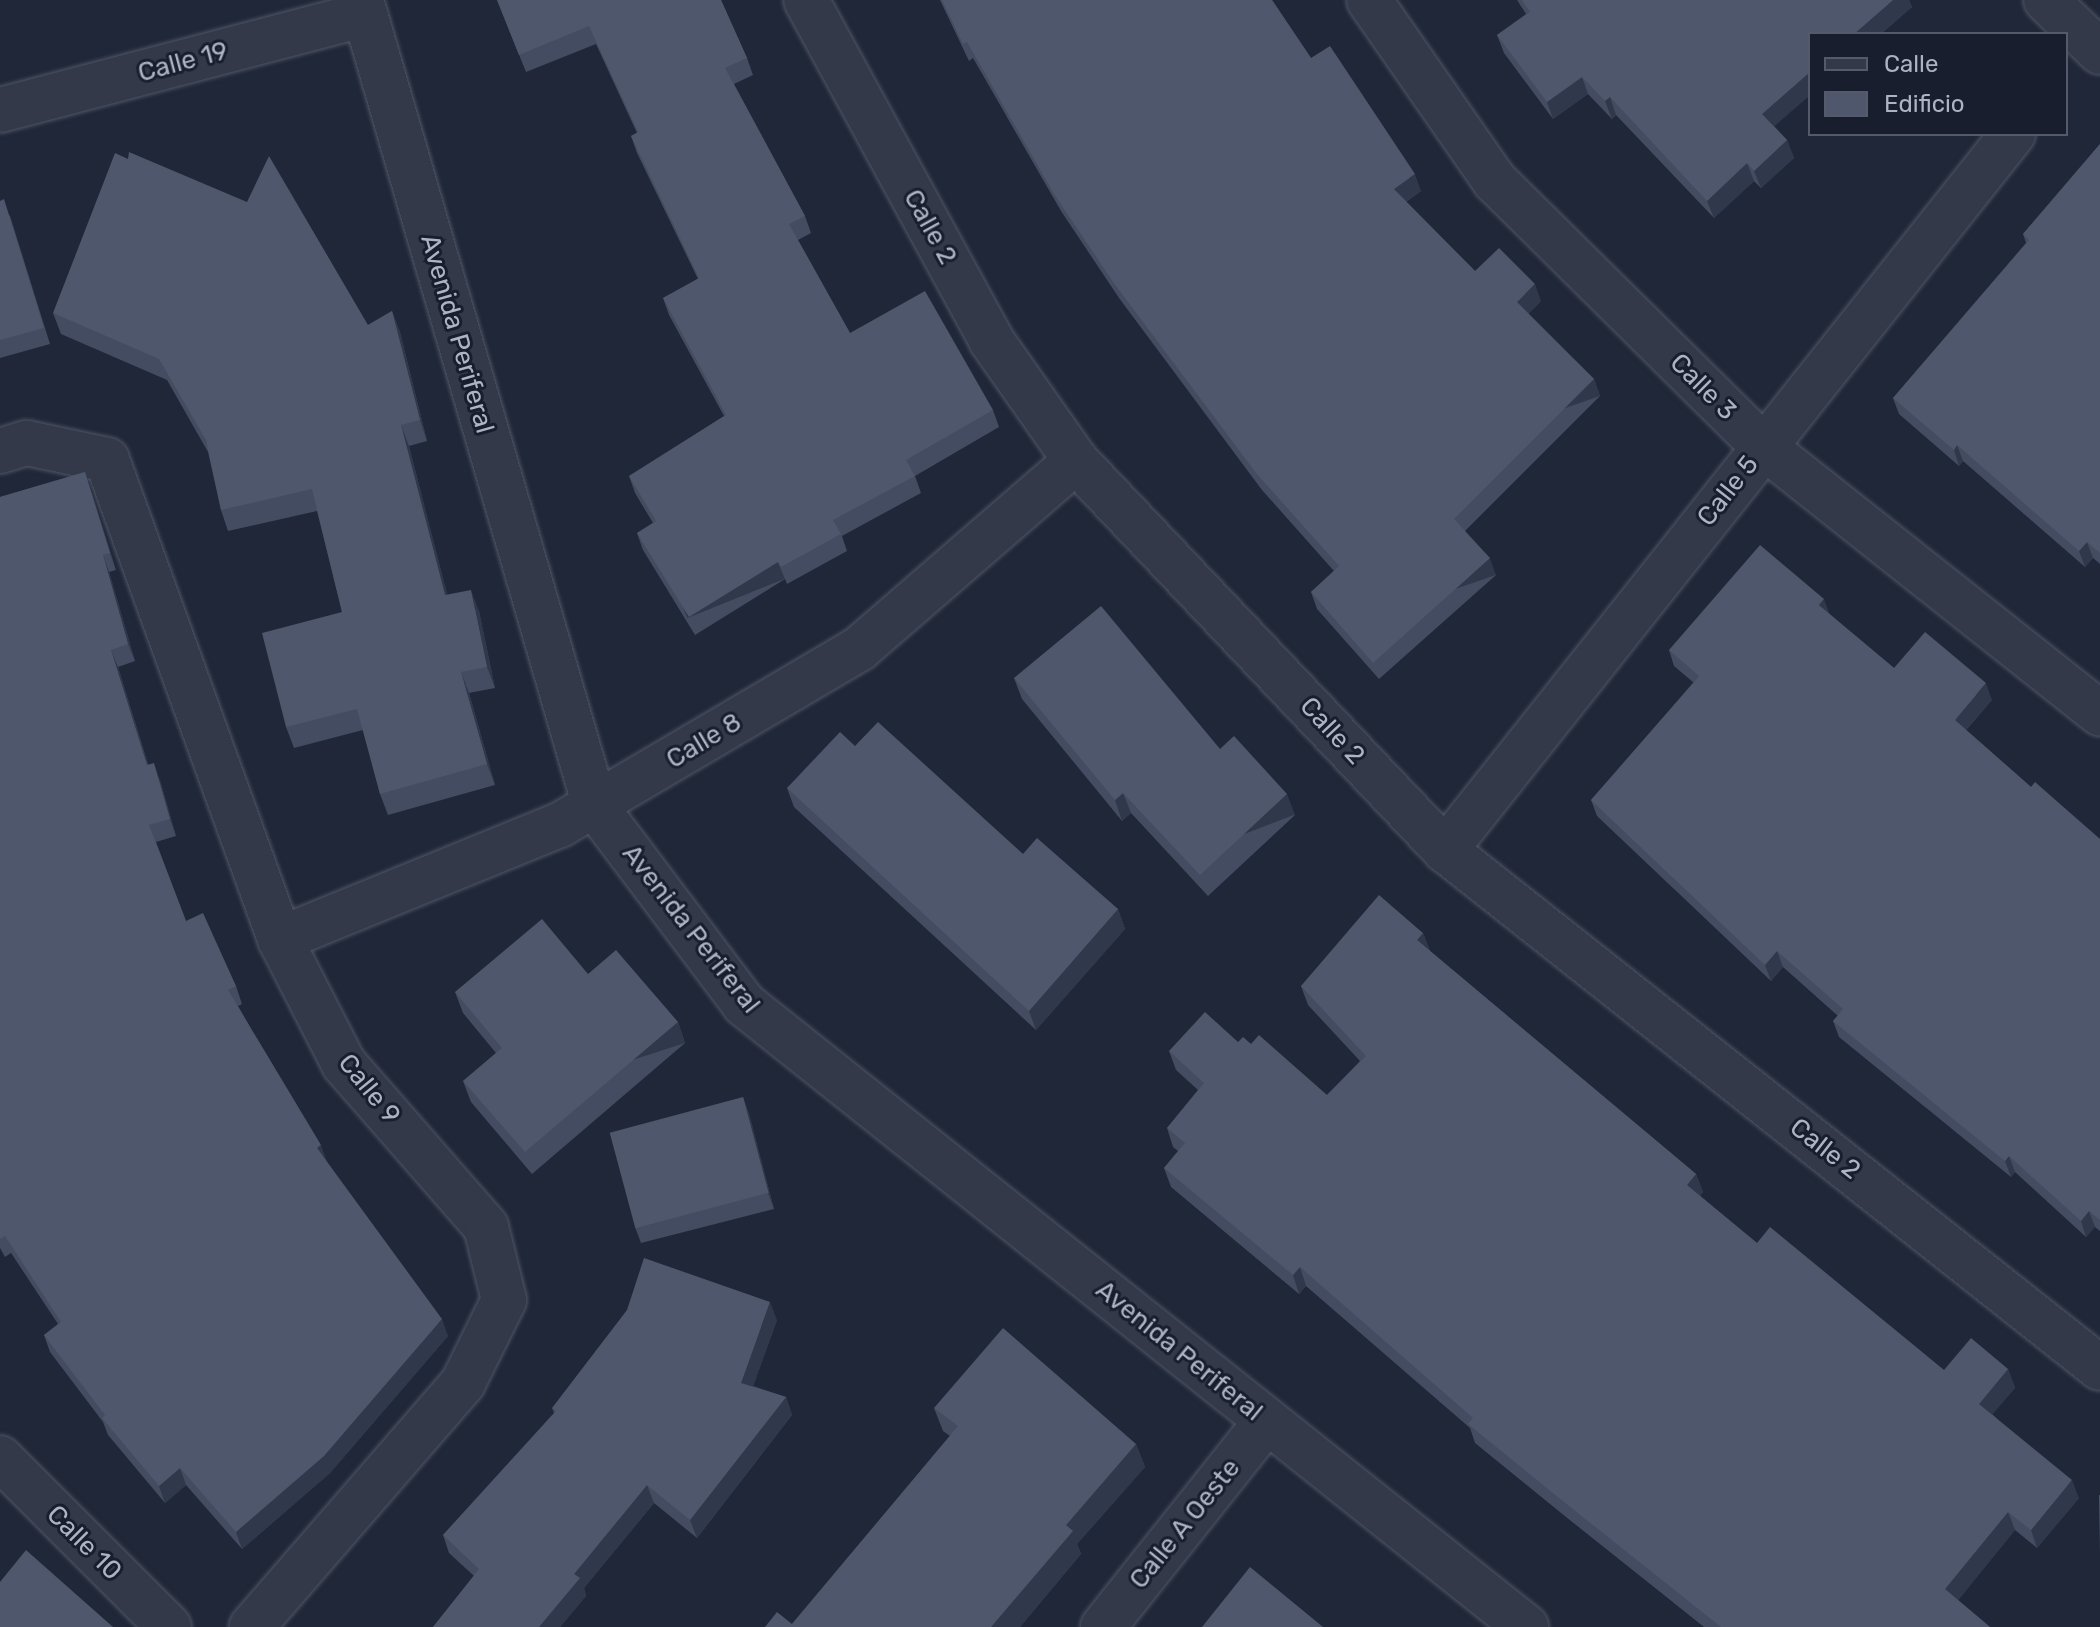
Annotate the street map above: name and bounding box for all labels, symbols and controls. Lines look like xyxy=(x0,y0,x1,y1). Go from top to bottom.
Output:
legend xyxy=(1808,32,2068,136)
street label: Calle 19 xyxy=(135,35,231,89)
text: Calle xyxy=(1884,50,1938,78)
text: Edificio xyxy=(1884,90,1965,118)
street label: Calle 2 xyxy=(897,184,963,270)
street label: Avenida Periferal xyxy=(414,231,500,437)
street label: Calle 3 xyxy=(1663,347,1743,427)
street label: Calle 5 xyxy=(1691,450,1765,532)
street label: Calle 2 xyxy=(1293,691,1371,771)
street label: Calle 8 xyxy=(661,707,747,775)
street label: Avenida Periferal xyxy=(616,839,766,1019)
street label: Calle 9 xyxy=(331,1048,407,1130)
street label: Calle 2 xyxy=(1784,1112,1866,1186)
street label: Avenida Periferal xyxy=(1089,1274,1269,1428)
street label: Calle A Oeste xyxy=(1123,1452,1247,1596)
street label: Calle 10 xyxy=(40,1499,128,1587)

